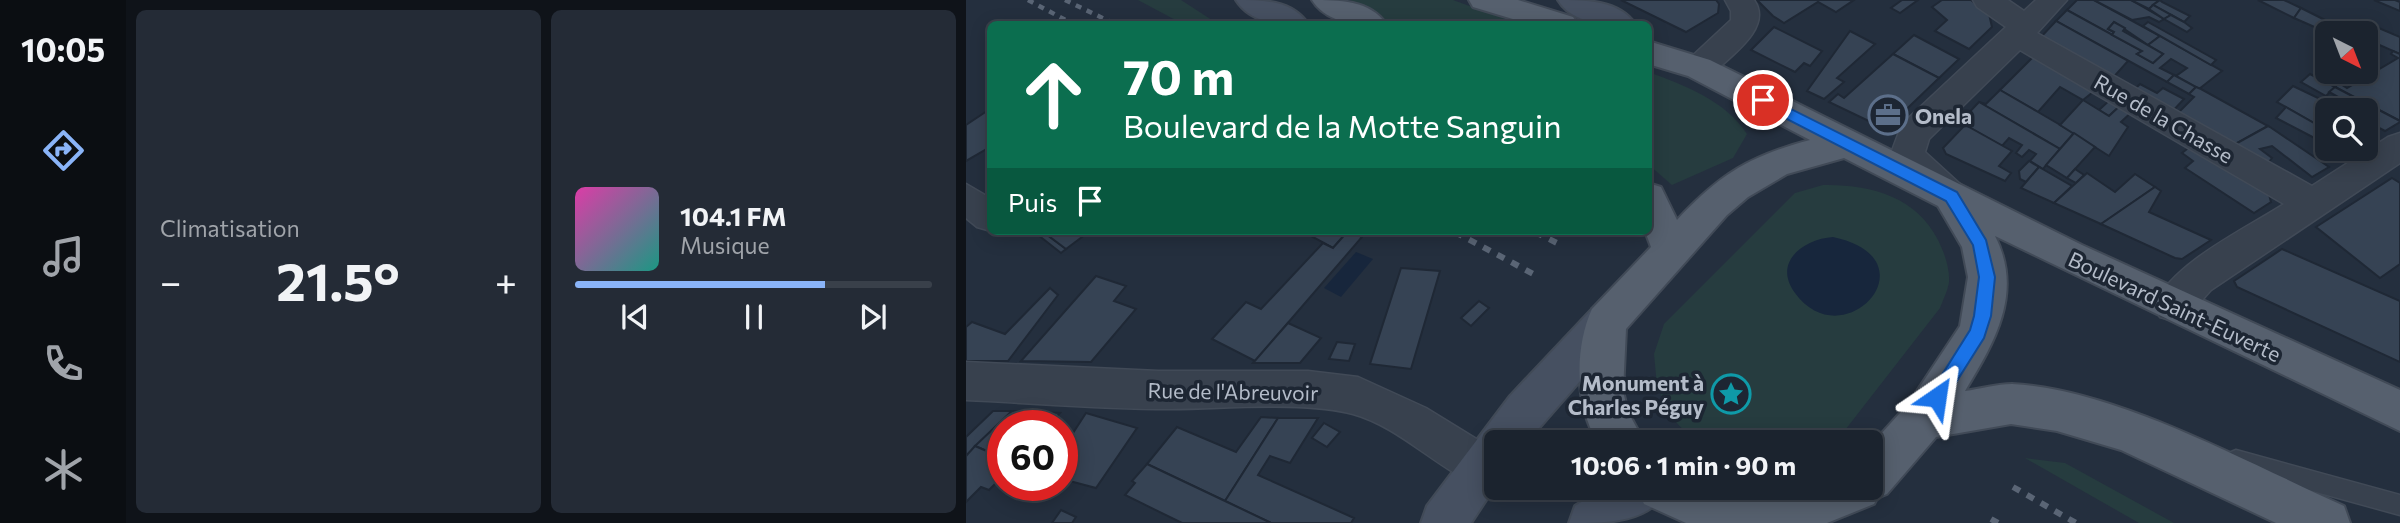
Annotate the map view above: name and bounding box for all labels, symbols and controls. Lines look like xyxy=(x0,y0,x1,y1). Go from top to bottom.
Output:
north arrow xyxy=(2315,21,2378,84)
map controls xyxy=(2315,21,2378,161)
text: 10:05 xyxy=(21,29,105,69)
text: 70 m xyxy=(1123,45,1234,105)
icon: ahead xyxy=(1008,49,1099,140)
street label: Rue de la Chasse xyxy=(2090,68,2238,168)
pin xyxy=(1733,70,1793,130)
icon: arrive xyxy=(1744,81,1782,119)
office icon: Onela xyxy=(1867,94,1909,136)
button: search xyxy=(2315,98,2378,161)
place label: Onela xyxy=(1915,103,1972,128)
text: Boulevard de la Motte Sanguin xyxy=(1123,105,1561,145)
icon: directions xyxy=(39,126,88,175)
icon: arrive xyxy=(1071,182,1109,220)
text: Puis xyxy=(1008,186,1057,217)
text: 104.1 FM xyxy=(680,200,787,231)
text: Climatisation xyxy=(160,214,300,242)
text: Musique xyxy=(680,231,770,259)
icon: music xyxy=(39,232,88,281)
street label: Boulevard Saint-Euverte xyxy=(2065,246,2285,366)
text: 21.5° xyxy=(276,248,400,312)
text: − xyxy=(160,257,182,304)
text: + xyxy=(495,257,517,304)
icon: previous xyxy=(616,298,654,336)
icon: pause xyxy=(735,298,773,336)
icon: next xyxy=(854,298,892,336)
icon: phone xyxy=(39,339,88,388)
position arrow xyxy=(1900,360,1974,434)
place label: Monument à Charles Péguy xyxy=(1568,370,1704,419)
place icon: Monument à Charles Péguy xyxy=(1710,373,1752,415)
street label: Rue de l'Abreuvoir xyxy=(1147,377,1319,405)
speed limit sign: 60 xyxy=(987,410,1078,501)
icon: climate xyxy=(39,445,88,494)
text: 10:06 · 1 min · 90 m xyxy=(1571,449,1796,480)

